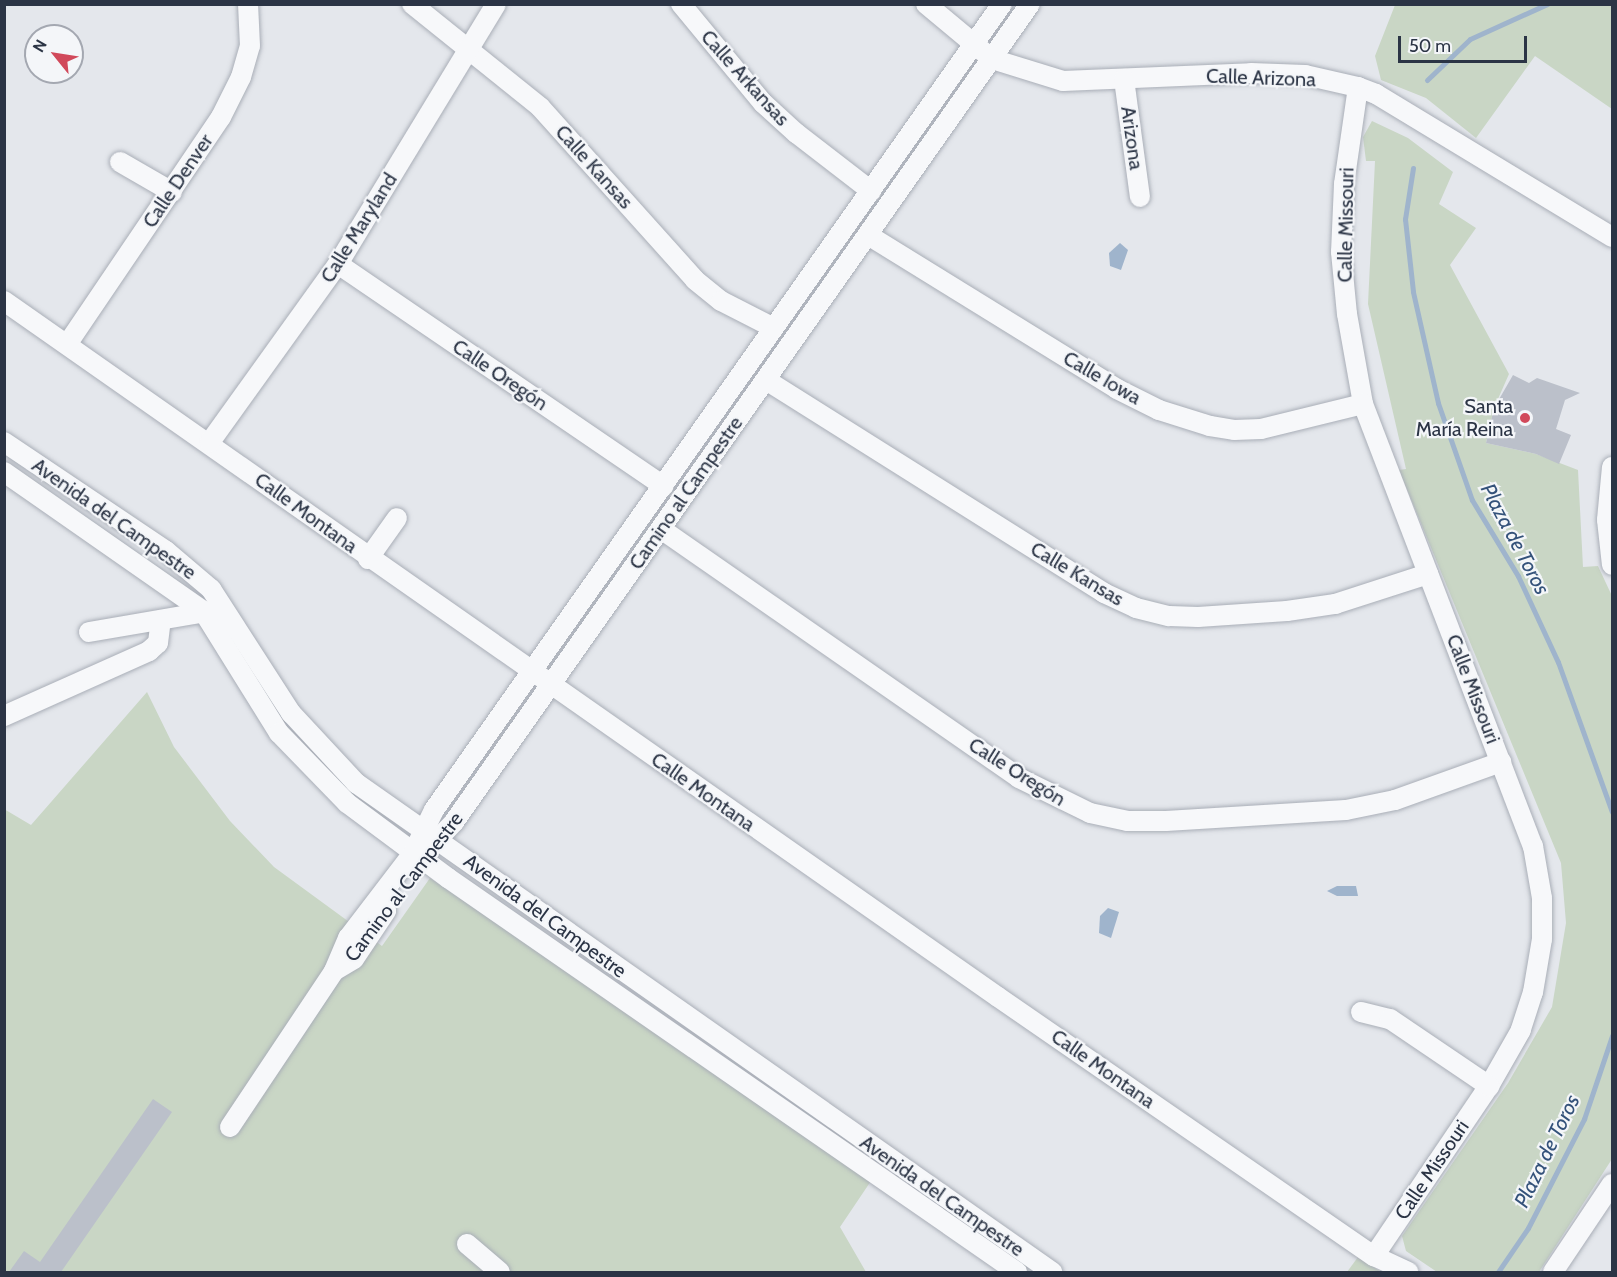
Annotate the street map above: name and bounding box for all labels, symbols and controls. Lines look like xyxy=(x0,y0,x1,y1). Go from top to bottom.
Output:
north arrow xyxy=(24,24,84,84)
scale bar xyxy=(1401,24,1530,62)
street label: Calle Arkansas xyxy=(696,25,794,131)
text: 50 m xyxy=(1409,35,1451,57)
text: N xyxy=(29,36,51,55)
street label: Calle Arizona xyxy=(1206,64,1316,92)
street label: Arizona xyxy=(1116,105,1148,171)
street label: Calle Kansas xyxy=(550,120,638,214)
street label: Calle Denver xyxy=(138,130,218,232)
street label: Calle Missouri xyxy=(1333,167,1359,283)
street label: Calle Maryland xyxy=(316,169,402,287)
street label: Calle Oregón xyxy=(448,334,552,416)
street label: Calle Iowa xyxy=(1059,346,1145,410)
place label: Santa María Reina xyxy=(1416,394,1513,441)
marker: Santa María Reina xyxy=(1518,411,1532,425)
street label: Camino al Campestre xyxy=(624,412,748,574)
street label: Avenida del Campestre xyxy=(27,453,201,585)
street label: Calle Montana xyxy=(250,468,362,558)
water label: Plaza de Toros xyxy=(1475,479,1555,599)
street label: Calle Kansas xyxy=(1026,537,1128,611)
street label: Calle Missouri xyxy=(1441,631,1505,747)
street label: Calle Oregón xyxy=(964,733,1070,811)
street label: Calle Montana xyxy=(647,747,759,837)
street label: Camino al Campestre xyxy=(340,807,468,967)
street label: Avenida del Campestre xyxy=(459,849,631,983)
street label: Calle Montana xyxy=(1047,1024,1159,1114)
water label: Plaza de Toros xyxy=(1509,1090,1585,1212)
street label: Calle Missouri xyxy=(1390,1116,1474,1224)
street label: Avenida del Campestre xyxy=(855,1130,1029,1262)

